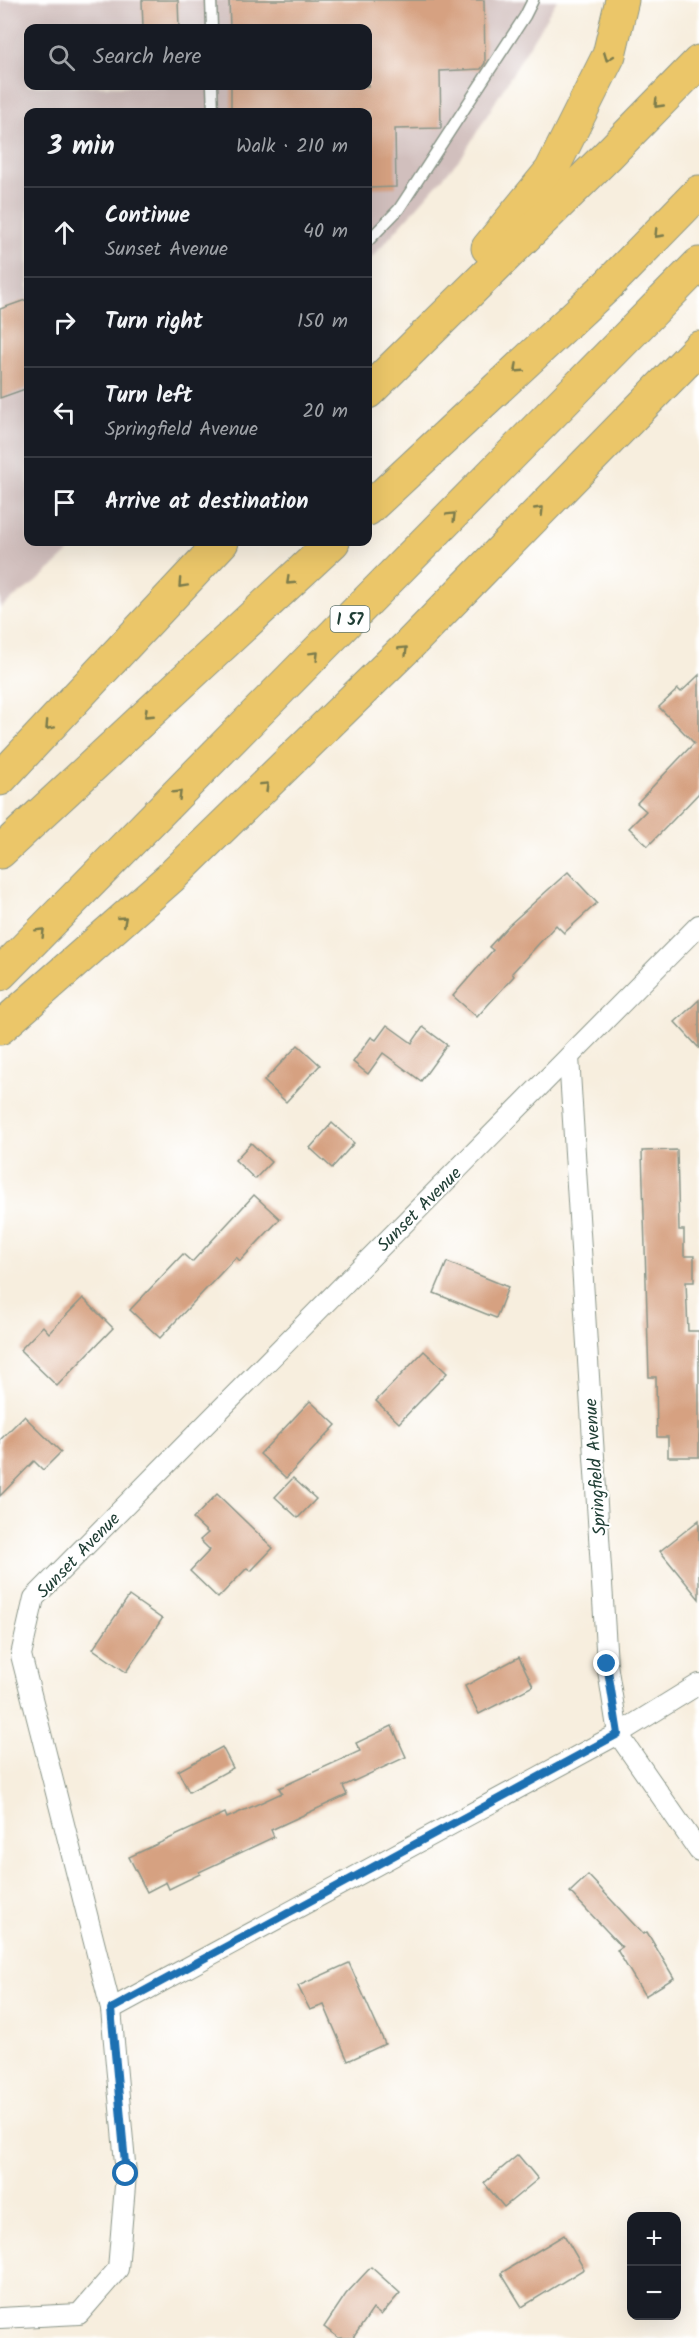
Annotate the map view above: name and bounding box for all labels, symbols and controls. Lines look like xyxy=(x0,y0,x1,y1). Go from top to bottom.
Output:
search box xyxy=(24,24,372,90)
text: Search here xyxy=(93,40,201,75)
icon: search xyxy=(45,41,78,74)
one-way arrow xyxy=(602,51,615,61)
one-way arrow xyxy=(655,96,666,107)
text: 3 min xyxy=(48,126,115,168)
text: Walk · 210 m xyxy=(236,131,348,163)
text: Continue xyxy=(105,199,190,234)
icon: ahead xyxy=(48,216,81,249)
text: 40 m xyxy=(303,216,348,248)
one-way arrow xyxy=(654,227,665,237)
text: Sunset Avenue xyxy=(105,234,228,266)
text: Turn right xyxy=(105,305,203,340)
icon: right xyxy=(48,306,81,339)
text: 150 m xyxy=(297,306,348,338)
one-way arrow xyxy=(514,362,524,373)
text: Turn left xyxy=(105,379,192,414)
icon: left xyxy=(48,396,81,429)
text: 20 m xyxy=(302,396,348,428)
text: Springfield Avenue xyxy=(105,414,258,446)
text: Arrive at destination xyxy=(105,485,308,520)
icon: arrive xyxy=(48,486,81,519)
one-way arrow xyxy=(533,507,544,518)
one-way arrow xyxy=(444,512,455,523)
one-way arrow xyxy=(287,574,298,585)
one-way arrow xyxy=(178,578,189,588)
road number: I 57 xyxy=(330,606,370,632)
one-way arrow xyxy=(398,646,408,657)
one-way arrow xyxy=(307,651,318,662)
one-way arrow xyxy=(144,707,155,718)
one-way arrow xyxy=(45,719,56,730)
one-way arrow xyxy=(258,782,268,793)
one-way arrow xyxy=(171,790,182,800)
one-way arrow xyxy=(116,916,127,927)
one-way arrow xyxy=(34,929,45,939)
street label: Sunset Avenue xyxy=(371,1161,469,1259)
street label: Springfield Avenue xyxy=(577,1397,616,1537)
street label: Sunset Avenue xyxy=(30,1506,128,1606)
route end xyxy=(593,1650,619,1676)
route start xyxy=(112,2160,138,2186)
map controls xyxy=(627,2212,681,2320)
button: + xyxy=(627,2212,681,2266)
button: − xyxy=(627,2266,681,2320)

